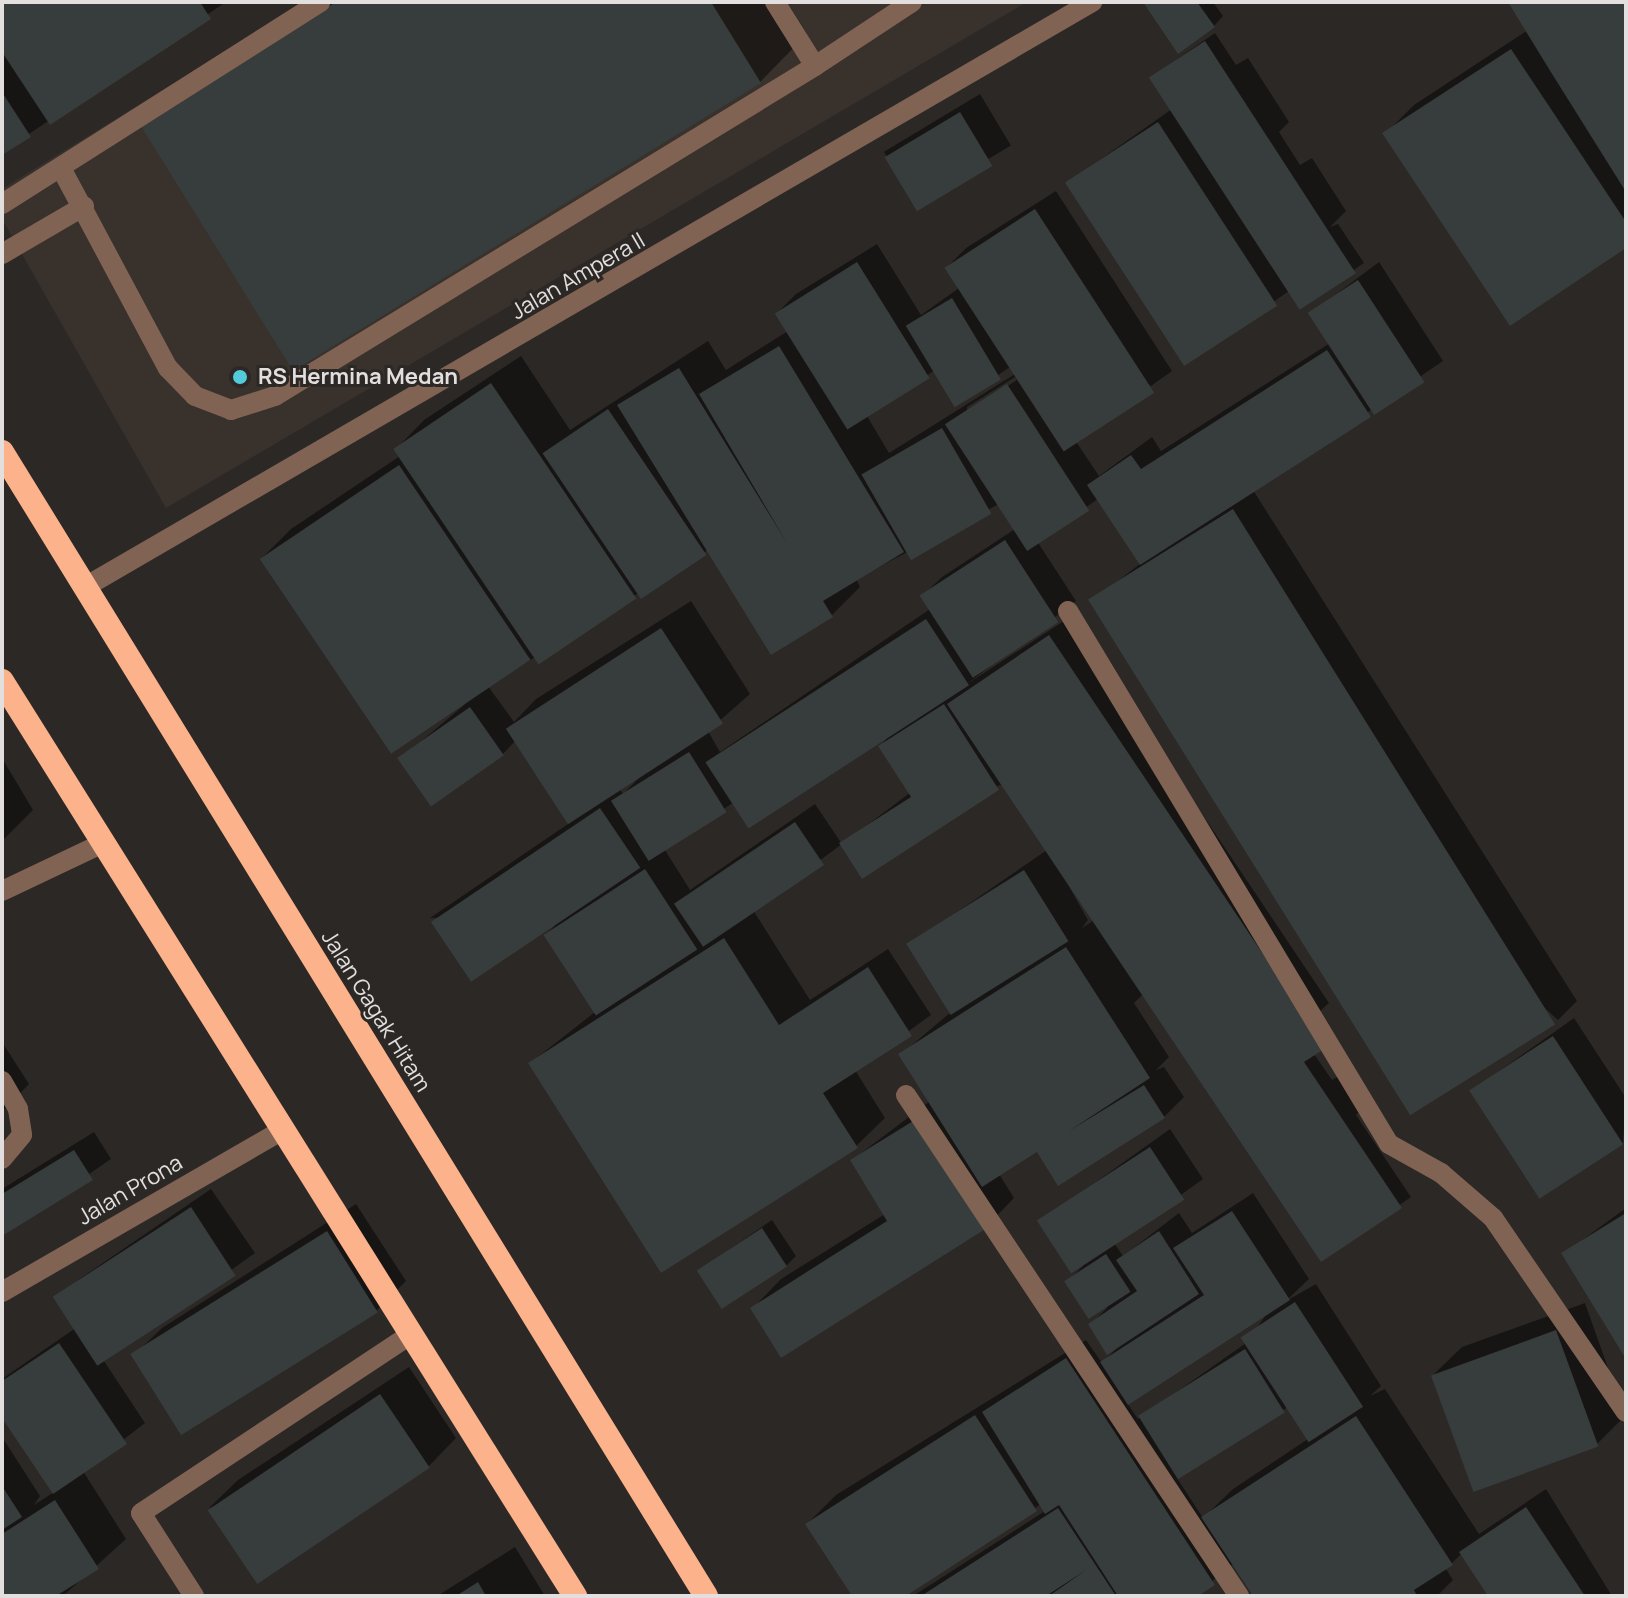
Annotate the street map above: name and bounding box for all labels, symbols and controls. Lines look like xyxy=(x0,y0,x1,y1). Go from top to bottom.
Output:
street label: Jalan Ampera II xyxy=(506,227,650,325)
place label: RS Hermina Medan xyxy=(258,364,458,390)
marker: RS Hermina Medan xyxy=(229,366,251,388)
street label: Jalan Gagak Hitam xyxy=(316,925,436,1097)
street label: Jalan Prona xyxy=(73,1149,187,1231)

